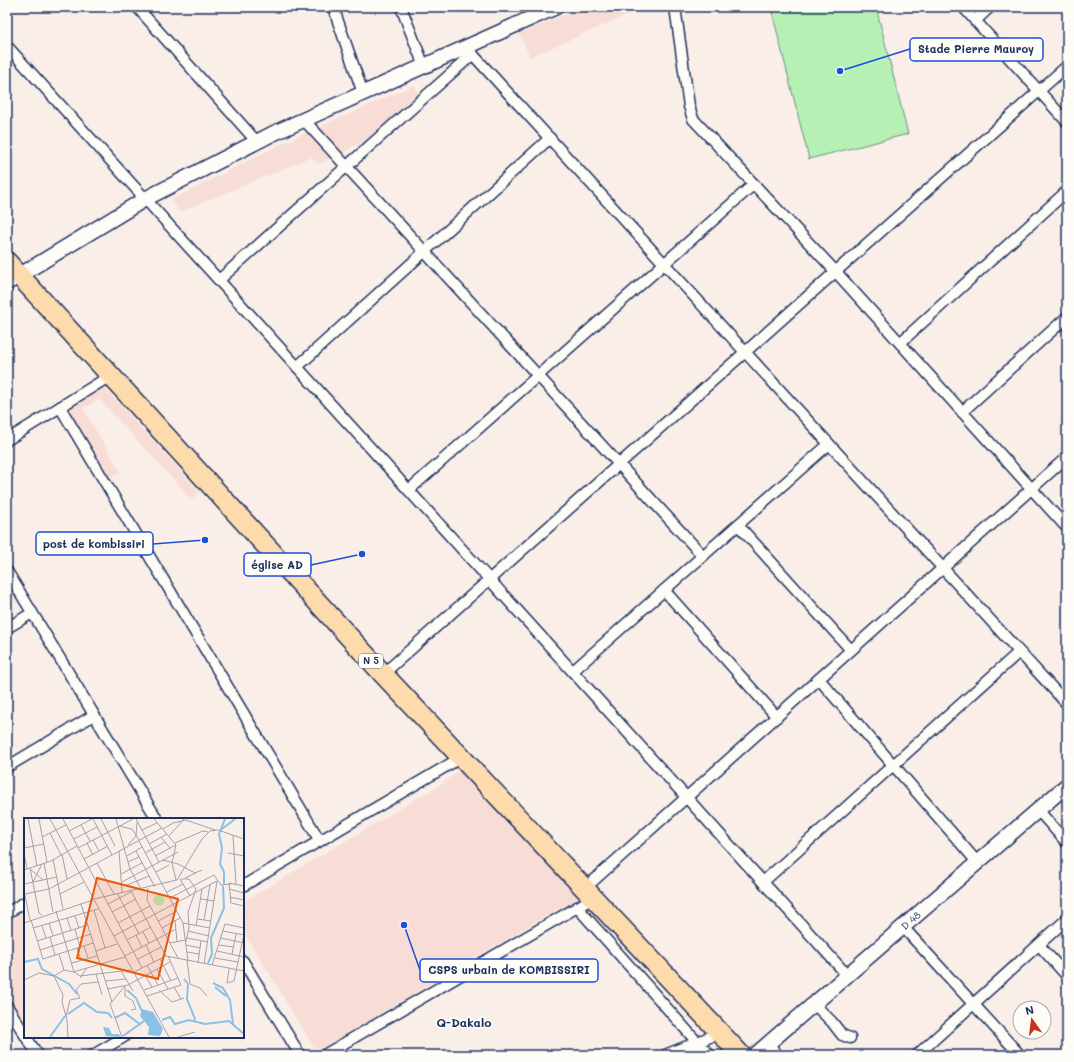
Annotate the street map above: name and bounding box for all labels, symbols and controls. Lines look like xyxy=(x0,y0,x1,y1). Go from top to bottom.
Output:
callout: Stade Pierre Mauroy xyxy=(910,38,1043,61)
text: Stade Pierre Mauroy xyxy=(918,41,1034,56)
callout: post de kombissiri xyxy=(36,532,153,555)
text: post de kombissiri xyxy=(43,536,145,551)
callout: église AD xyxy=(244,553,311,576)
text: église AD xyxy=(251,557,303,572)
road number: N 5 xyxy=(359,654,383,668)
inset map xyxy=(24,818,244,1038)
street label: D 48 xyxy=(898,908,924,933)
callout: CSPS urbain de KOMBISSIRI xyxy=(420,959,598,982)
text: CSPS urbain de KOMBISSIRI xyxy=(428,962,590,977)
north arrow xyxy=(1012,1000,1052,1040)
text: N xyxy=(1024,1002,1035,1018)
district label: Q-Dakalo xyxy=(436,1014,492,1030)

